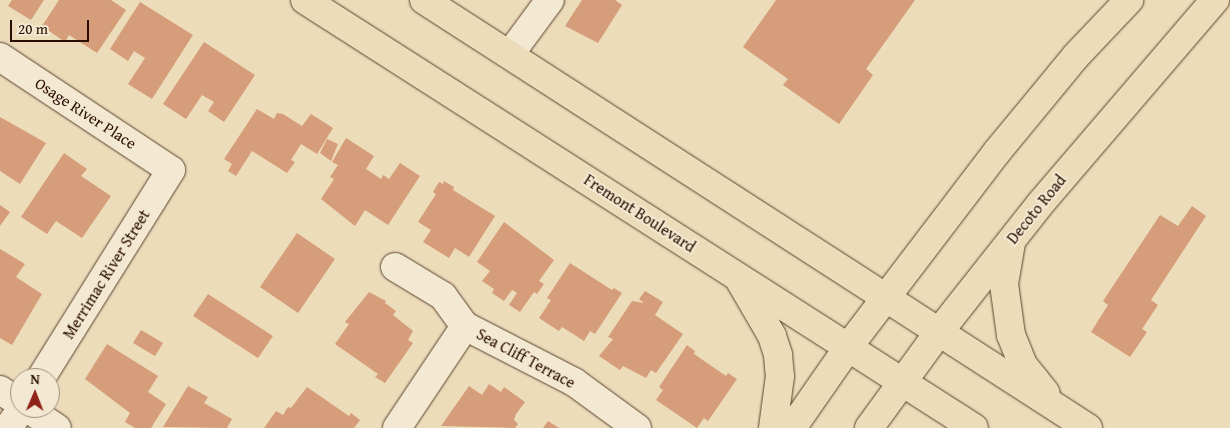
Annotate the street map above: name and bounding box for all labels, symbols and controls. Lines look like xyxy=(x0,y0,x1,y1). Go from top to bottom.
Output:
scale bar xyxy=(12,10,91,42)
text: 20 m xyxy=(18,18,48,39)
street label: Osage River Place xyxy=(32,73,140,153)
street label: Fremont Boulevard xyxy=(581,170,699,256)
street label: Decoto Road xyxy=(1002,171,1070,247)
street label: Merrimac River Street xyxy=(58,206,154,342)
street label: Sea Cliff Terrace xyxy=(473,324,579,392)
north arrow xyxy=(10,368,60,418)
text: N xyxy=(30,369,40,389)

